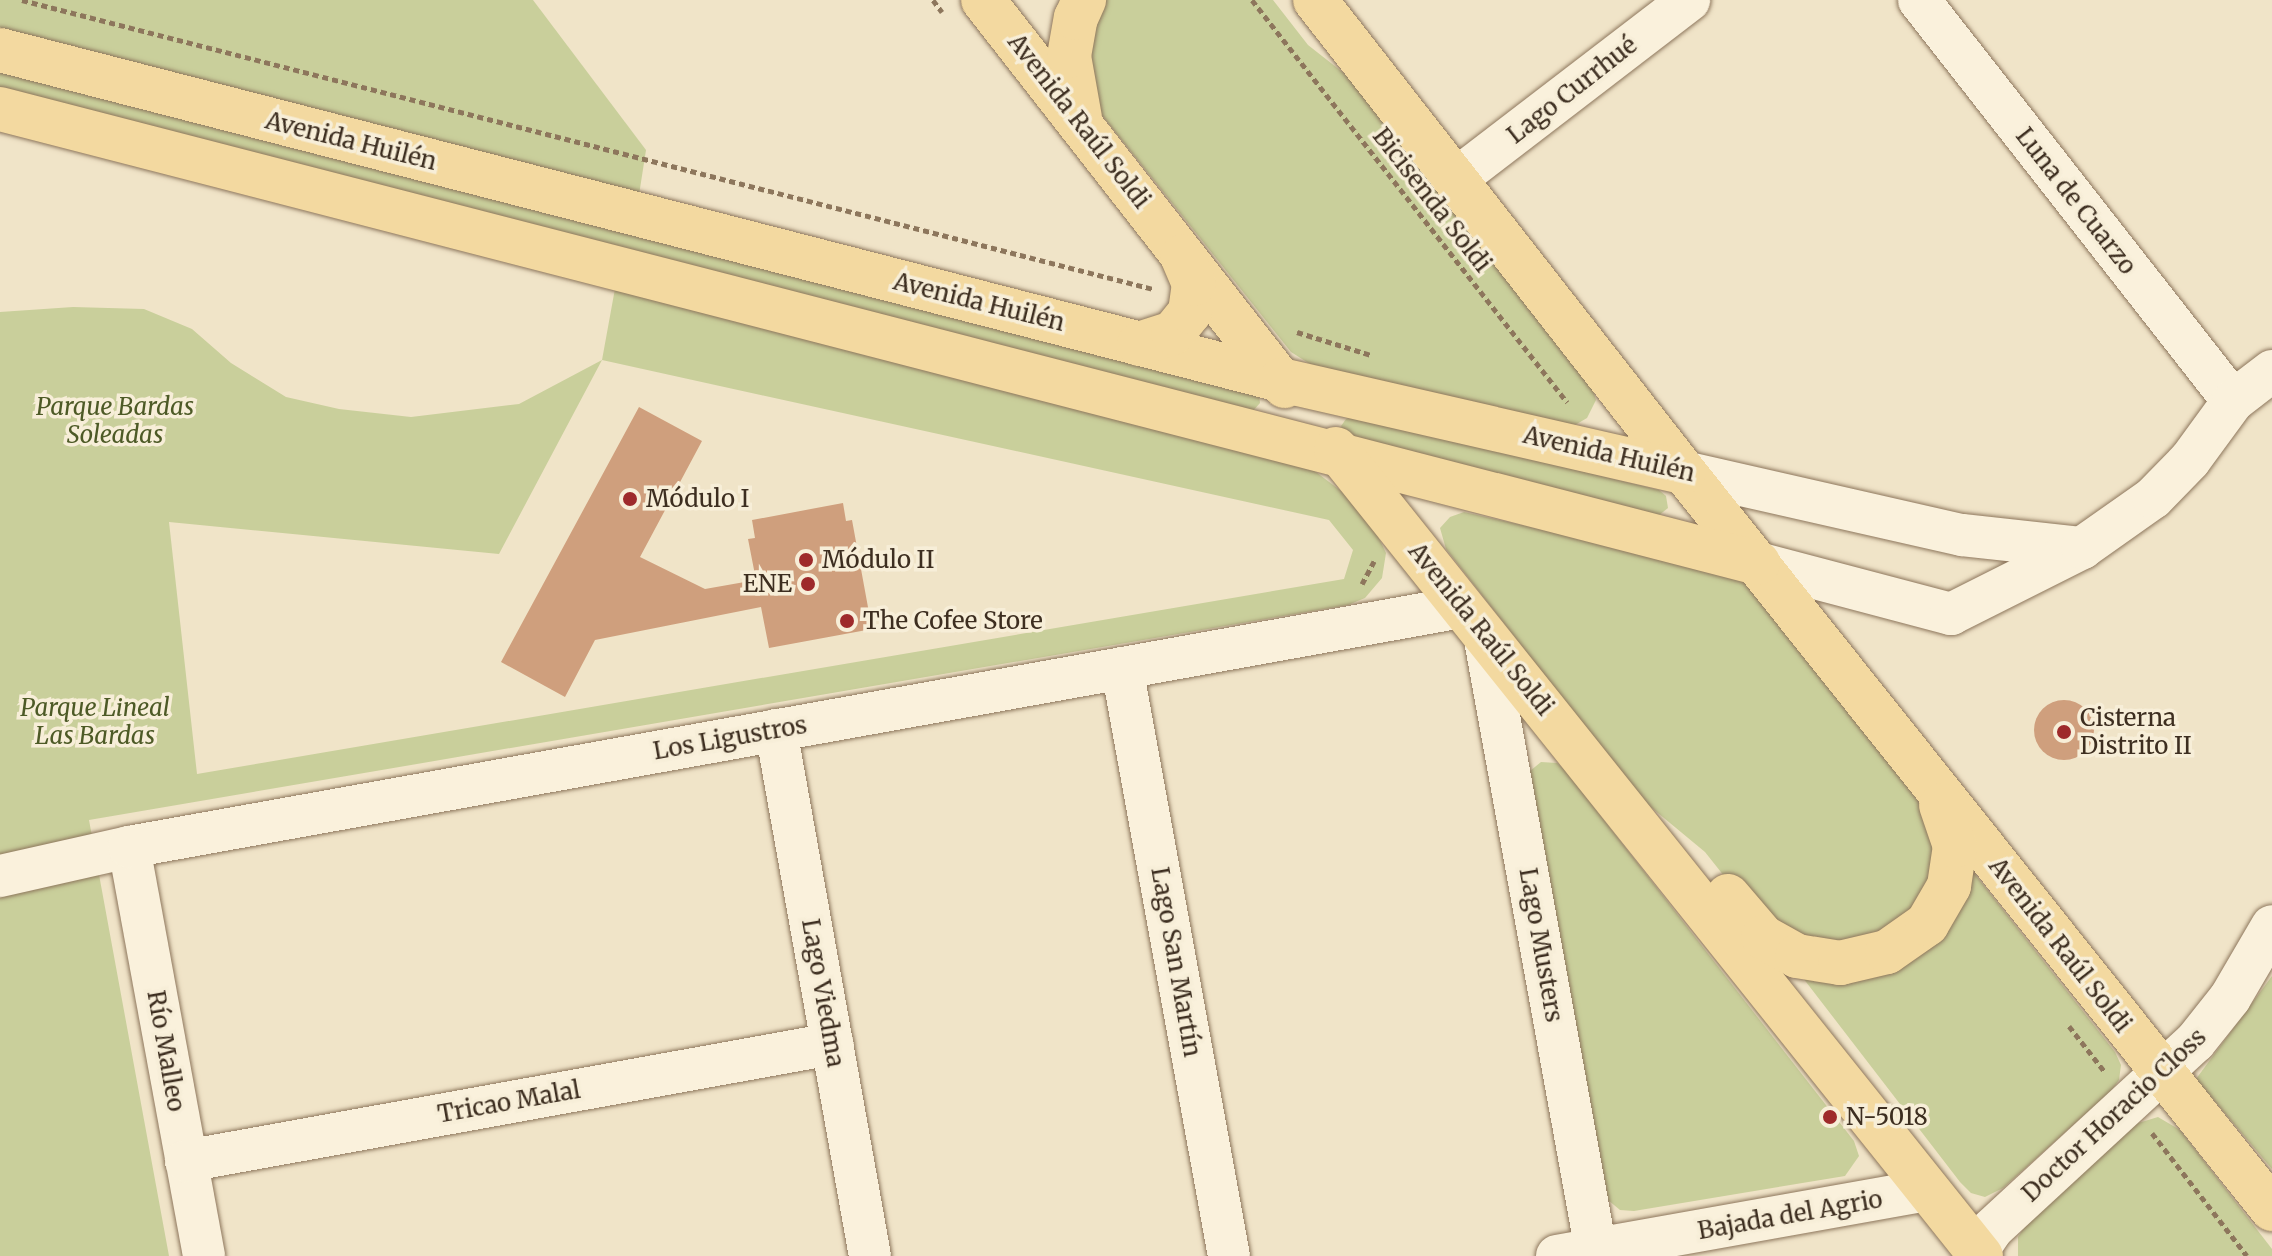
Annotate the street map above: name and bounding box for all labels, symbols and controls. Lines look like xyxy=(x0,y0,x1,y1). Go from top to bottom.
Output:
street label: Avenida Raúl Soldi xyxy=(1002,28,1156,214)
street label: Lago Currhué xyxy=(1501,30,1643,150)
street label: Avenida Huilén xyxy=(262,106,440,176)
street label: Bicisenda Soldi xyxy=(1367,122,1497,278)
street label: Luna de Cuarzo xyxy=(2010,122,2142,280)
street label: Avenida Huilén xyxy=(890,267,1068,337)
park label: Parque Bardas Soleadas xyxy=(36,393,194,449)
street label: Avenida Huilén xyxy=(1520,420,1698,488)
place label: Módulo I xyxy=(646,485,750,513)
marker: Módulo I xyxy=(621,490,639,508)
street label: Avenida Raúl Soldi xyxy=(1403,537,1559,721)
place label: Módulo II xyxy=(822,546,935,574)
marker: Módulo II xyxy=(797,551,815,569)
place label: ENE xyxy=(743,570,792,598)
marker: ENE xyxy=(799,575,817,593)
place label: The Cofee Store xyxy=(863,607,1043,635)
marker: The Cofee Store xyxy=(838,612,856,630)
park label: Parque Lineal Las Bardas xyxy=(20,694,170,750)
place label: Cisterna Distrito II xyxy=(2080,704,2192,760)
street label: Los Ligustros xyxy=(651,710,809,766)
marker: Cisterna Distrito II xyxy=(2055,723,2073,741)
street label: Avenida Raúl Soldi xyxy=(1983,852,2137,1038)
street label: Lago San Martín xyxy=(1145,865,1207,1059)
street label: Lago Musters xyxy=(1513,866,1569,1024)
street label: Lago Viedma xyxy=(796,917,850,1069)
street label: Río Malleo xyxy=(141,988,191,1114)
street label: Doctor Horacio Closs xyxy=(2016,1022,2212,1208)
street label: Tricao Malal xyxy=(435,1075,583,1129)
place label: N-5018 xyxy=(1846,1103,1928,1131)
marker: N-5018 xyxy=(1821,1108,1839,1126)
street label: Bajada del Agrio xyxy=(1695,1185,1885,1245)

